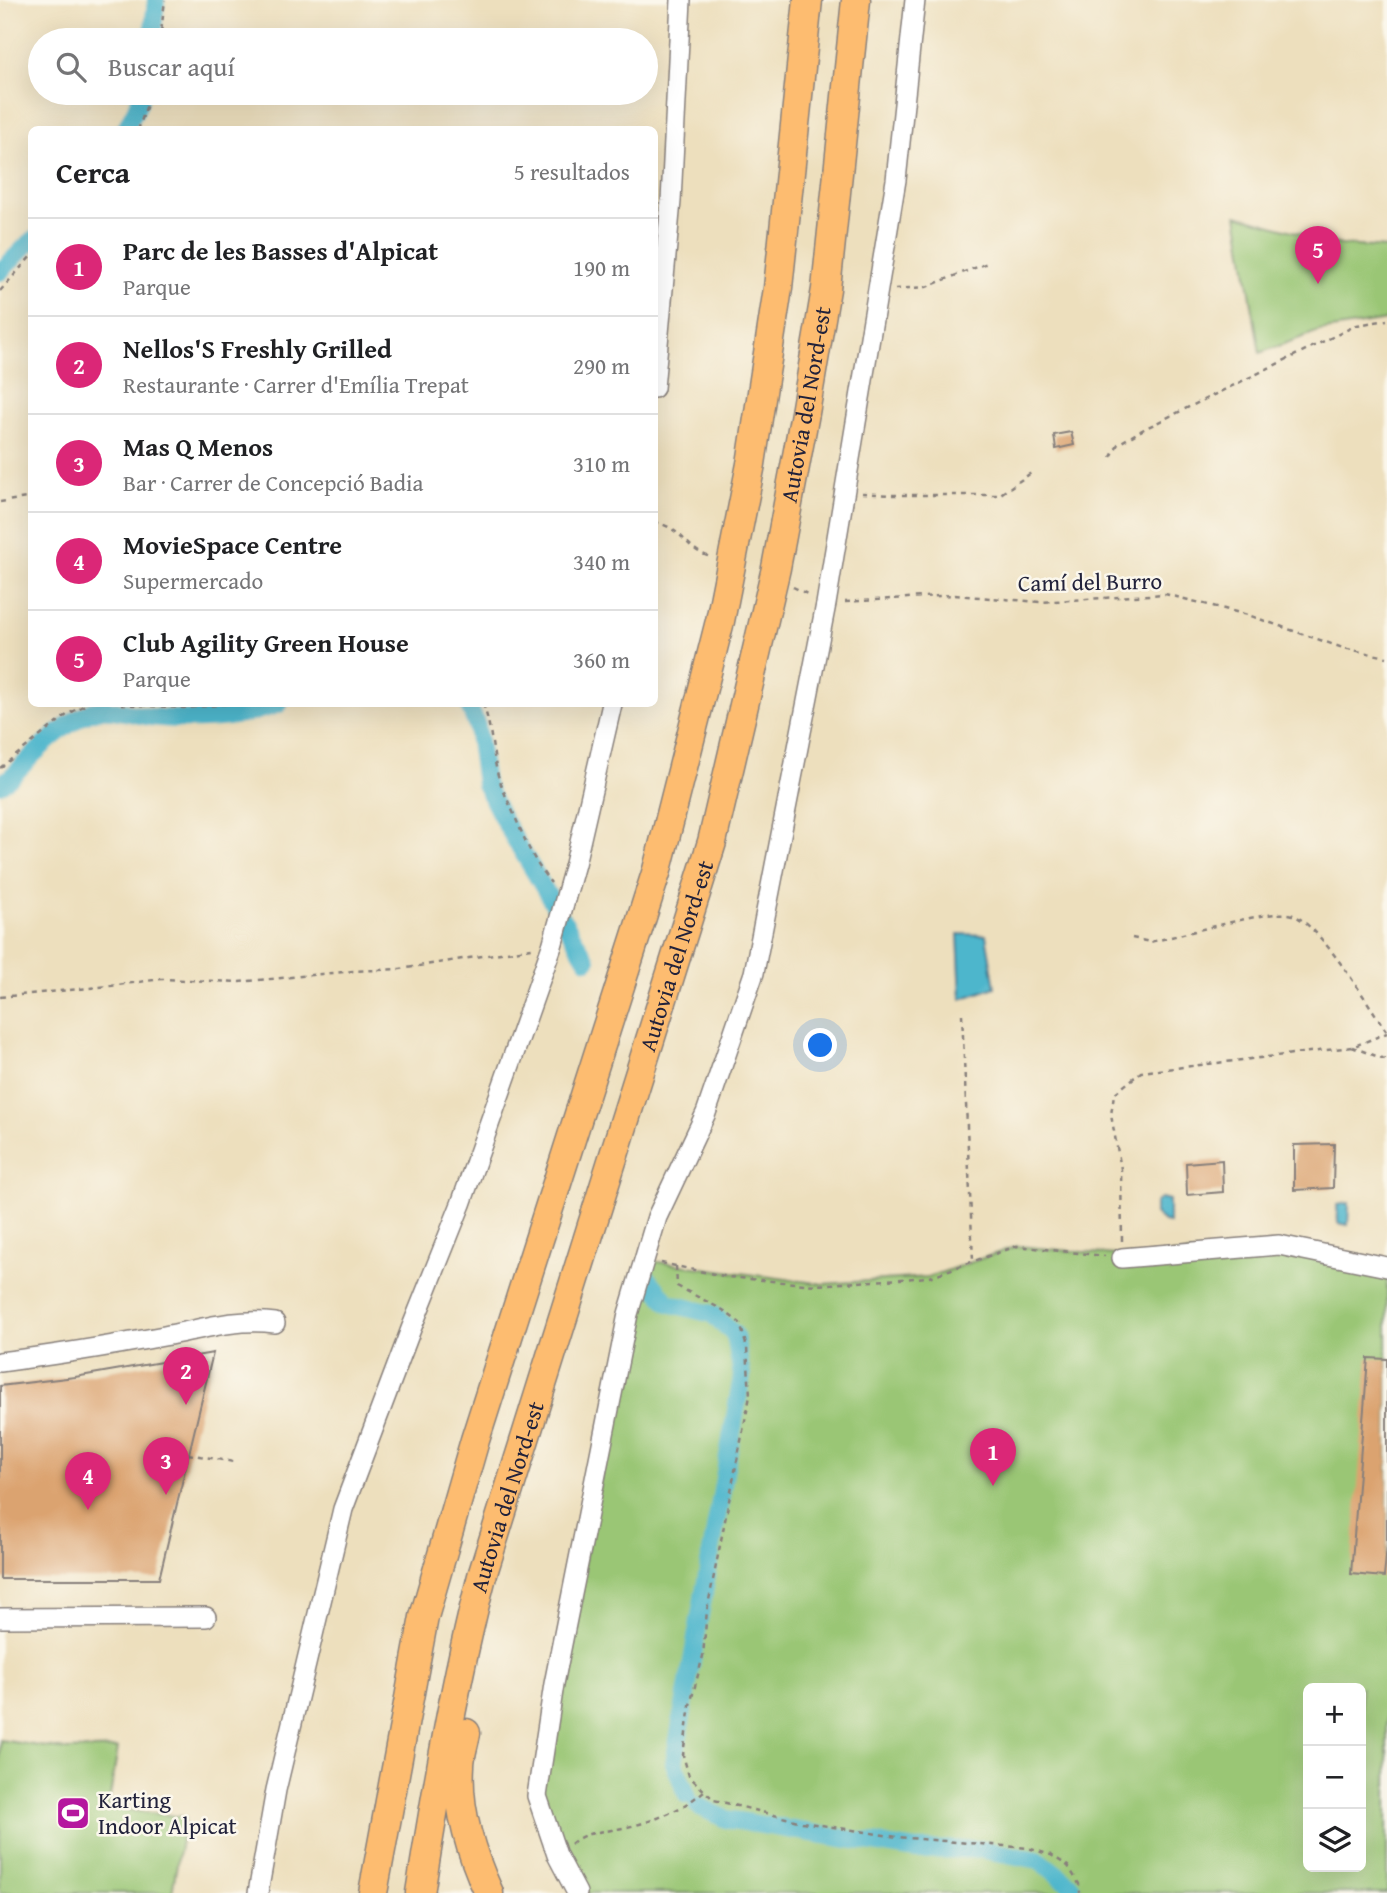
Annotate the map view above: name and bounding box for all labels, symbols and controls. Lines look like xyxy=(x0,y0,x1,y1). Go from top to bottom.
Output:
search box xyxy=(28,28,658,105)
text: Buscar aquí xyxy=(108,47,235,86)
icon: search xyxy=(52,48,90,86)
text: Cerca xyxy=(56,150,130,194)
text: 5 resultados xyxy=(514,155,630,188)
pin: 5 xyxy=(1295,226,1341,284)
text: Parc de les Basses d'Alpicat xyxy=(123,231,438,270)
text: 1 xyxy=(73,251,85,284)
text: 190 m xyxy=(573,251,630,284)
text: Parque xyxy=(123,270,191,303)
street label: Autovia del Nord-est xyxy=(772,304,839,505)
text: Nellos'S Freshly Grilled xyxy=(123,329,392,368)
text: 2 xyxy=(73,349,85,382)
text: 290 m xyxy=(573,349,630,382)
text: Restaurante · Carrer d'Emília Trepat xyxy=(123,368,469,401)
text: Mas Q Menos xyxy=(123,427,273,466)
text: 3 xyxy=(73,447,85,480)
text: 310 m xyxy=(573,447,630,480)
text: Bar · Carrer de Concepció Badia xyxy=(123,466,423,499)
text: MovieSpace Centre xyxy=(123,525,342,564)
text: 4 xyxy=(73,545,85,578)
text: 340 m xyxy=(573,545,630,578)
text: Supermercado xyxy=(123,564,263,597)
street label: Camí del Burro xyxy=(1018,564,1162,599)
text: Club Agility Green House xyxy=(123,623,409,662)
text: 5 xyxy=(73,643,85,676)
text: 360 m xyxy=(573,643,630,676)
text: Parque xyxy=(123,662,191,695)
street label: Autovia del Nord-est xyxy=(630,856,721,1055)
your location xyxy=(803,1028,837,1062)
pin: 2 xyxy=(163,1347,209,1405)
street label: Autovia del Nord-est xyxy=(461,1397,552,1596)
pin: 1 xyxy=(970,1428,1016,1486)
pin: 3 xyxy=(143,1437,189,1495)
pin: 4 xyxy=(65,1452,111,1510)
map controls xyxy=(1303,1683,1366,1872)
button: + xyxy=(1303,1683,1366,1746)
button: − xyxy=(1303,1746,1366,1809)
place label: Karting Indoor Alpicat xyxy=(98,1783,237,1842)
sports icon: Karting Indoor Alpicat xyxy=(54,1794,92,1832)
button: layers xyxy=(1303,1809,1366,1872)

